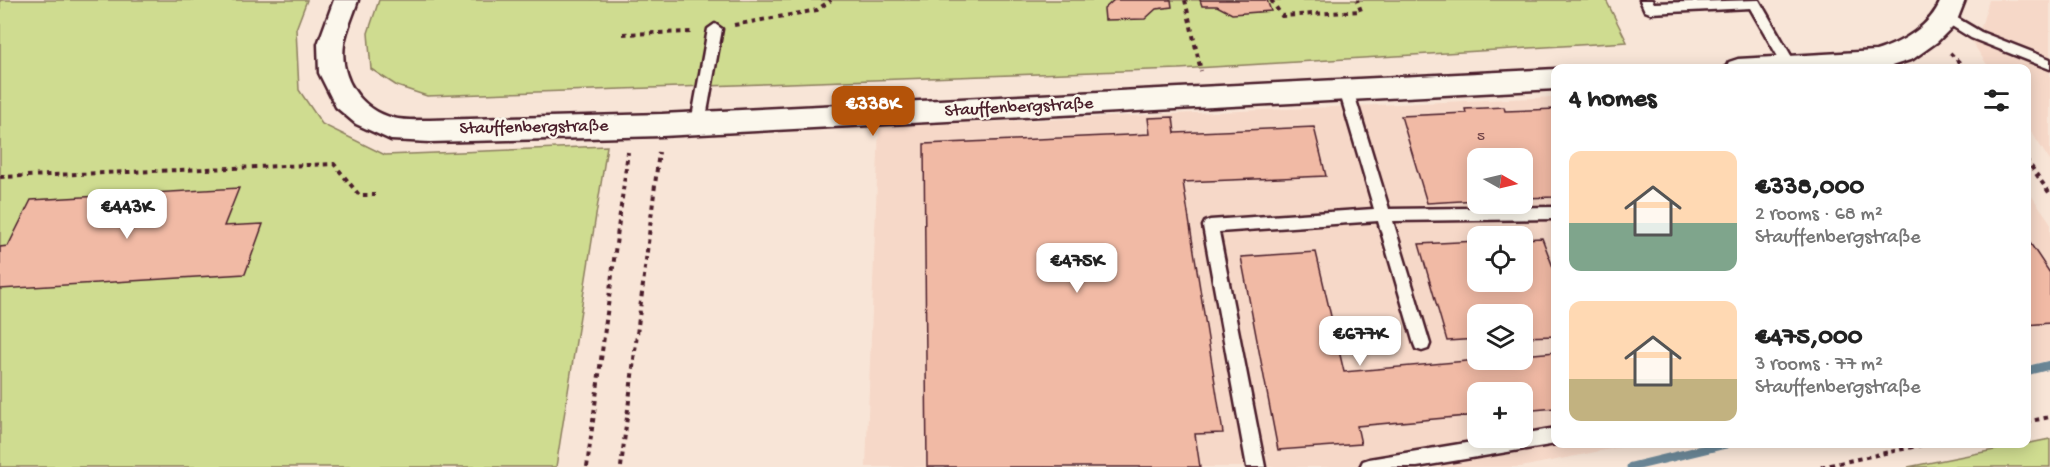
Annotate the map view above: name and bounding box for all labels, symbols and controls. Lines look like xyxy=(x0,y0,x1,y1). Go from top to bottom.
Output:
icon: filters xyxy=(1980,84,2013,117)
text: 4 homes xyxy=(1569,85,1656,116)
pin: €338K xyxy=(831,86,915,137)
text: €338K xyxy=(846,94,900,117)
street label: Stauffenbergstraße xyxy=(944,94,1095,122)
street label: Stauffenbergstraße xyxy=(459,116,609,140)
house number: 5 xyxy=(1477,128,1485,146)
north arrow xyxy=(1467,148,1533,214)
map controls xyxy=(1467,148,1533,448)
text: €338,000 xyxy=(1755,173,1864,204)
icon: home xyxy=(1617,175,1689,247)
pin: €443K xyxy=(85,189,169,240)
text: €443K xyxy=(101,197,153,220)
text: 2 rooms · 68 m² xyxy=(1755,204,1883,227)
button: locate xyxy=(1467,226,1533,292)
text: Stauffenbergstraße xyxy=(1755,227,1921,250)
pin: €475K xyxy=(1035,243,1119,294)
text: €475K xyxy=(1050,251,1104,274)
button: layers xyxy=(1467,304,1533,370)
pin: €677K xyxy=(1318,316,1402,367)
text: €475,000 xyxy=(1755,323,1862,354)
text: €677K xyxy=(1333,324,1387,347)
icon: home xyxy=(1617,325,1689,397)
text: 3 rooms · 77 m² xyxy=(1755,354,1883,377)
text: Stauffenbergstraße xyxy=(1755,377,1921,400)
button: + xyxy=(1467,382,1533,448)

